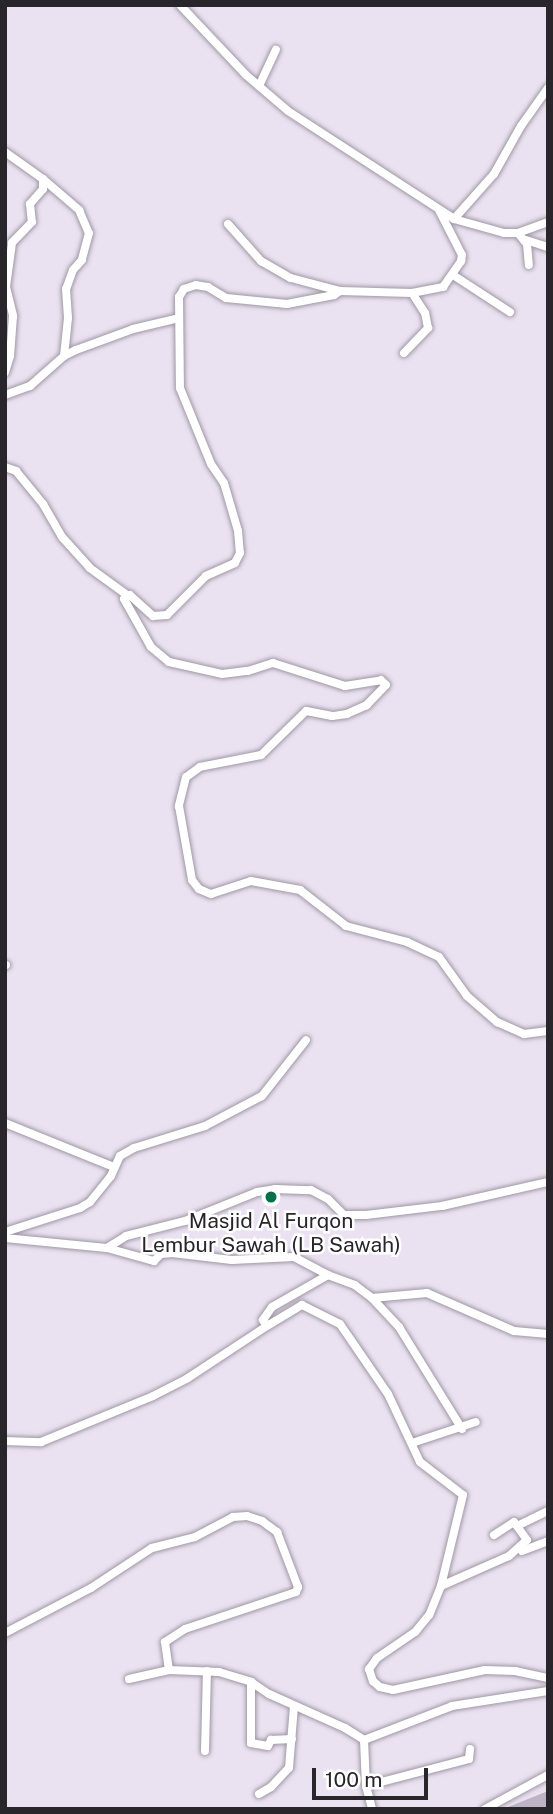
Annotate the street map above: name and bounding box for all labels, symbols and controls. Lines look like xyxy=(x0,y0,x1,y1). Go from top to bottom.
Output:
marker: Masjid Al Furqon Lembur Sawah (LB Sawah) xyxy=(263,1189,279,1205)
place label: Masjid Al Furqon Lembur Sawah (LB Sawah) xyxy=(141,1208,401,1258)
scale bar xyxy=(315,1755,430,1799)
text: 100 m xyxy=(325,1767,382,1792)

